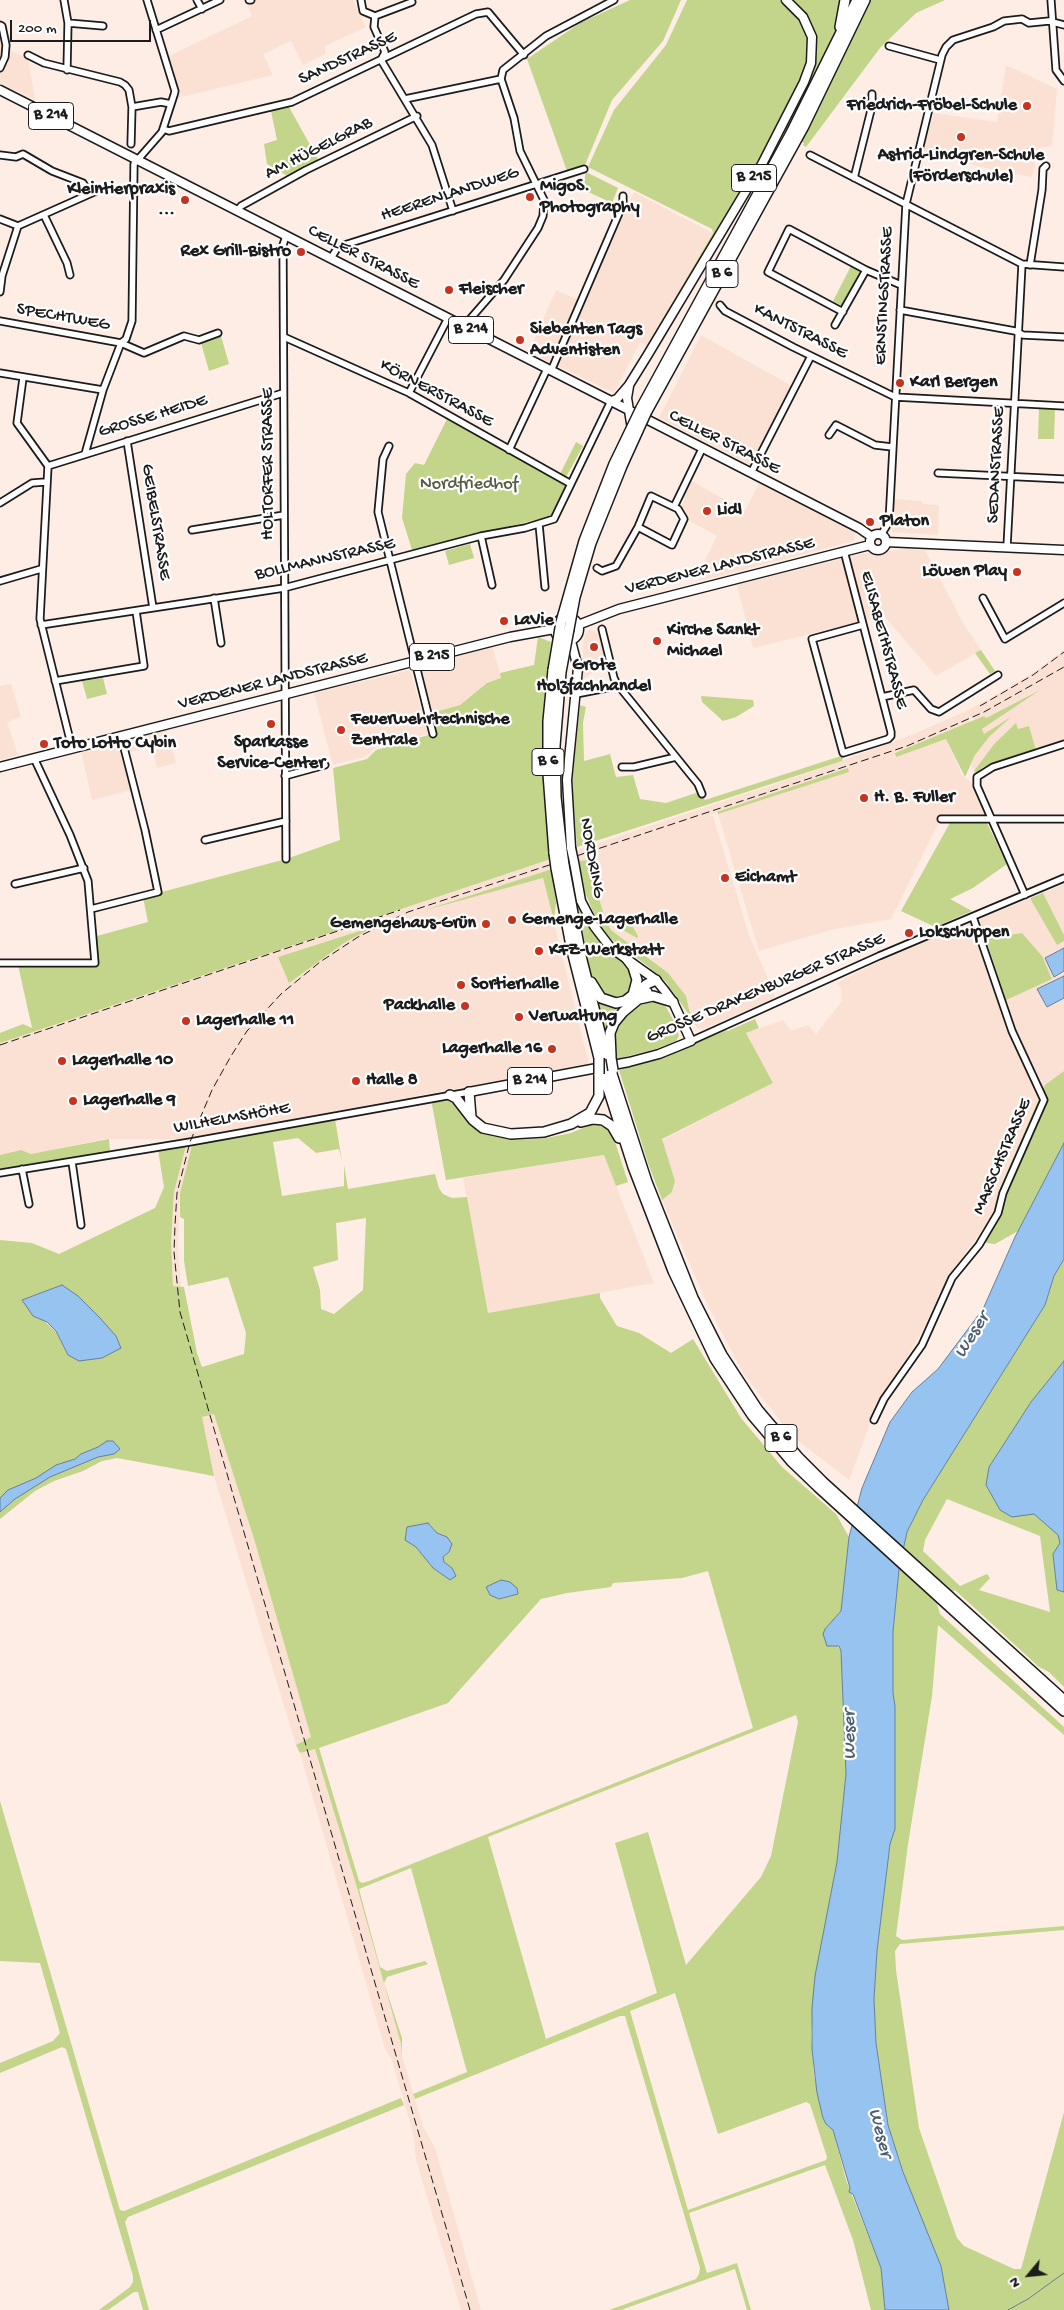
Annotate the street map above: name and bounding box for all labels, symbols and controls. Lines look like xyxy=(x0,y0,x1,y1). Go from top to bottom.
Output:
scale bar xyxy=(12,10,154,42)
text: 200 m xyxy=(18,20,57,38)
street label: SANDSTRASSE xyxy=(296,27,400,91)
place label: Friedrich-Fröbel-Schule xyxy=(847,95,1017,117)
marker: Friedrich-Fröbel-Schule xyxy=(1021,100,1033,112)
road number: B 214 xyxy=(28,102,74,130)
street label: AM HÜGELGRAB xyxy=(262,113,376,185)
marker: Astrid-Lindgren-Schule (Förderschule) xyxy=(955,131,967,143)
place label: Astrid-Lindgren-Schule (Förderschule) xyxy=(878,145,1044,188)
street label: HEERENLANDWEG xyxy=(378,163,522,227)
road number: B 215 xyxy=(732,164,776,192)
place label: MigoS. Photography xyxy=(540,176,640,218)
place label: Kleintierpraxis ... xyxy=(67,179,175,222)
marker: MigoS. Photography xyxy=(524,191,536,203)
marker: Kleintierpraxis ... xyxy=(179,194,191,206)
street label: CELLER STRASSE xyxy=(304,221,422,295)
street label: ERNSTINGSTRASSE xyxy=(871,226,899,366)
place label: Rex Grill-Bistro xyxy=(181,241,291,263)
marker: Rex Grill-Bistro xyxy=(295,246,307,258)
road number: B 6 xyxy=(706,260,738,288)
place label: Fleischer xyxy=(459,279,523,301)
marker: Fleischer xyxy=(443,284,455,296)
street label: SPECHTWEG xyxy=(15,299,111,337)
street label: KANTSTRASSE xyxy=(749,299,851,365)
road number: B 214 xyxy=(448,316,494,344)
place label: Siebenten Tags Adventisten xyxy=(530,319,642,362)
marker: Siebenten Tags Adventisten xyxy=(514,334,526,346)
street label: KÖRNERSTRASSE xyxy=(375,355,497,433)
place label: Karl Bergen xyxy=(910,372,997,394)
marker: Karl Bergen xyxy=(894,377,906,389)
street label: HOLTORFER STRASSE xyxy=(258,388,280,540)
street label: GROSSE HEIDE xyxy=(96,390,210,444)
street label: CELLER STRASSE xyxy=(665,406,783,480)
street label: SEDANSTRASSE xyxy=(983,406,1011,524)
street label: GEIBELSTRASSE xyxy=(135,462,175,582)
park label: Nordfriedhof xyxy=(420,474,518,496)
place label: Lidl xyxy=(717,500,742,522)
marker: Lidl xyxy=(701,505,713,517)
place label: Platon xyxy=(880,511,929,533)
marker: Platon xyxy=(864,516,876,528)
street label: BOLLMANNSTRASSE xyxy=(253,533,397,587)
street label: VERDENER LANDSTRASSE xyxy=(623,533,817,601)
place label: Löwen Play xyxy=(922,561,1007,583)
marker: Löwen Play xyxy=(1011,566,1023,578)
street label: ELISABETHSTRASSE xyxy=(854,569,912,711)
place label: LaVie xyxy=(514,610,554,632)
marker: LaVie xyxy=(498,615,510,627)
place label: Kirche Sankt Michael xyxy=(667,620,759,662)
marker: Kirche Sankt Michael xyxy=(651,635,663,647)
marker: Grote Holzfachhandel xyxy=(588,641,600,653)
road number: B 215 xyxy=(410,644,454,670)
street label: VERDENER LANDSTRASSE xyxy=(176,648,370,716)
place label: Grote Holzfachhandel xyxy=(537,655,651,698)
place label: Feuerwehrtechnische Zentrale xyxy=(351,709,509,752)
marker: Sparkasse Service-Center xyxy=(265,718,277,730)
marker: Feuerwehrtechnische Zentrale xyxy=(335,724,347,736)
place label: Sparkasse Service-Center xyxy=(217,732,325,774)
place label: Toto Lotto Cybin xyxy=(54,733,176,755)
marker: Toto Lotto Cybin xyxy=(38,738,50,750)
road number: B 6 xyxy=(532,749,564,776)
place label: H. B. Fuller xyxy=(874,787,955,809)
marker: H. B. Fuller xyxy=(858,792,870,804)
street label: NORDRING xyxy=(573,816,609,900)
place label: Eichamt xyxy=(735,867,796,889)
marker: Eichamt xyxy=(719,872,731,884)
place label: Gemenge-Lagerhalle xyxy=(522,909,678,931)
place label: Gemengehaus-Grün xyxy=(330,913,476,935)
marker: Gemenge-Lagerhalle xyxy=(506,914,518,926)
marker: Gemengehaus-Grün xyxy=(480,918,492,930)
place label: Lokschuppen xyxy=(919,922,1009,944)
marker: Lokschuppen xyxy=(903,927,915,939)
street label: GROSSE DRAKENBURGER STRASSE xyxy=(644,929,888,1049)
place label: KFZ-Werkstatt xyxy=(549,940,663,962)
marker: KFZ-Werkstatt xyxy=(533,945,545,957)
place label: Sortierhalle xyxy=(471,974,559,996)
marker: Sortierhalle xyxy=(455,979,467,991)
place label: Packhalle xyxy=(384,995,455,1017)
marker: Packhalle xyxy=(459,1000,471,1012)
place label: Verwaltung xyxy=(529,1006,617,1028)
place label: Lagerhalle 11 xyxy=(196,1010,294,1032)
marker: Verwaltung xyxy=(513,1011,525,1023)
marker: Lagerhalle 11 xyxy=(180,1015,192,1027)
place label: Lagerhalle 16 xyxy=(442,1038,542,1060)
marker: Lagerhalle 16 xyxy=(546,1043,558,1055)
place label: Lagerhalle 10 xyxy=(72,1050,173,1072)
marker: Lagerhalle 10 xyxy=(56,1055,68,1067)
road number: B 214 xyxy=(508,1068,552,1094)
place label: Halle 8 xyxy=(366,1070,418,1092)
marker: Halle 8 xyxy=(350,1075,362,1087)
place label: Lagerhalle 9 xyxy=(83,1090,176,1112)
marker: Lagerhalle 9 xyxy=(67,1095,79,1107)
street label: MARSCHSTRASSE xyxy=(969,1096,1037,1218)
street label: WILHELMSHÖHE xyxy=(172,1098,292,1140)
water label: Weser xyxy=(950,1309,996,1363)
road number: B 6 xyxy=(765,1425,797,1452)
water label: Weser xyxy=(839,1710,863,1760)
water label: Weser xyxy=(862,2106,896,2160)
north arrow xyxy=(1004,2250,1054,2300)
text: N xyxy=(1006,2274,1025,2290)

